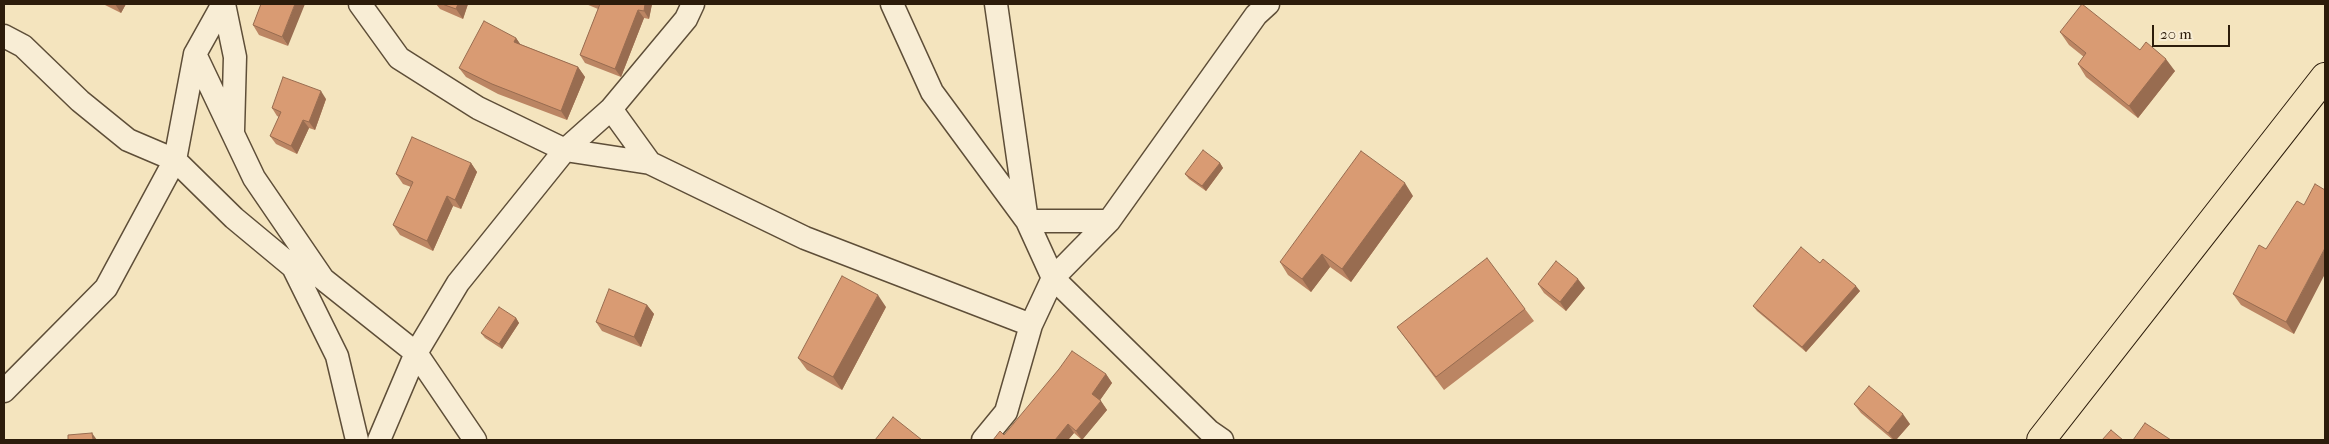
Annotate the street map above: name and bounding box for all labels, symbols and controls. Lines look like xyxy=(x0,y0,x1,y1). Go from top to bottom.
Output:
scale bar xyxy=(2154,15,2232,47)
text: 20 m xyxy=(2160,25,2192,43)

